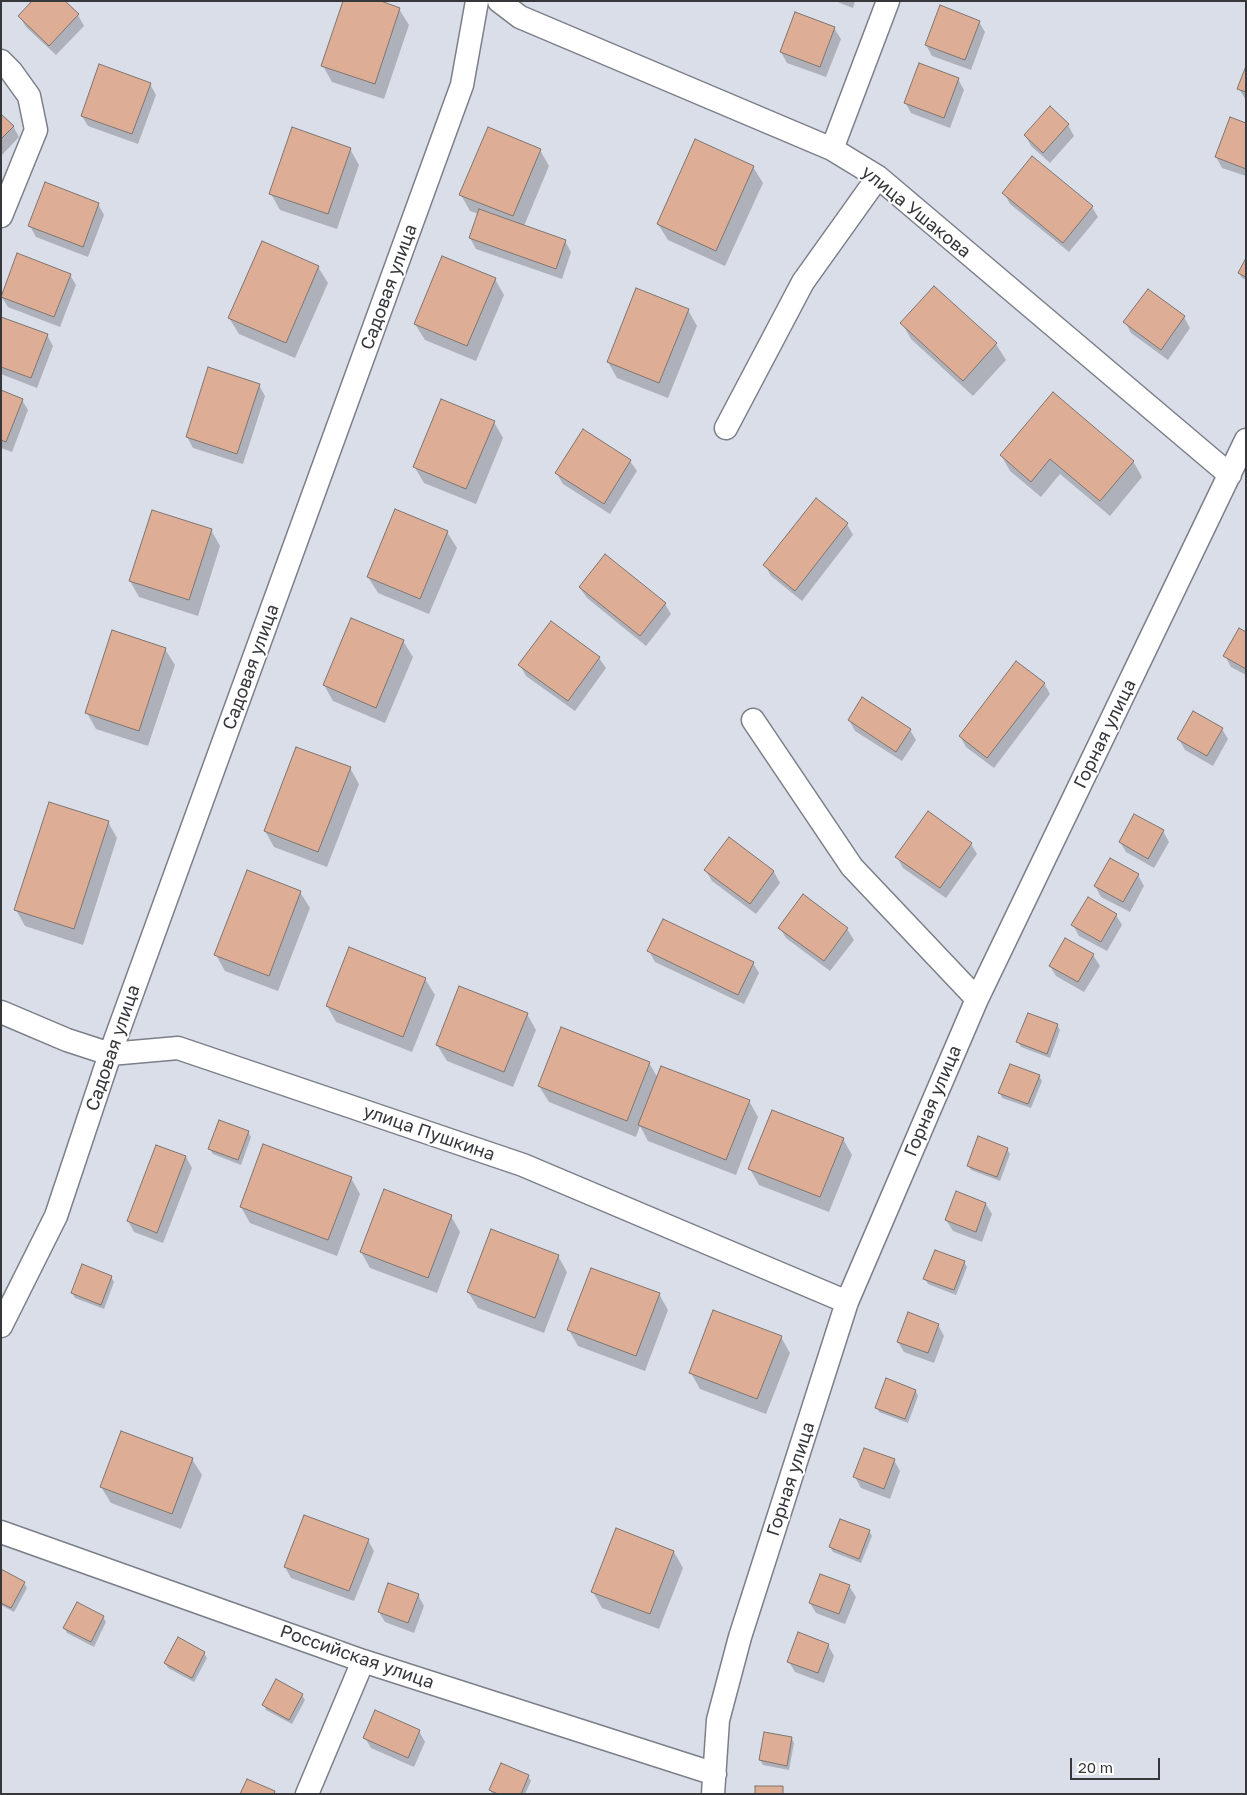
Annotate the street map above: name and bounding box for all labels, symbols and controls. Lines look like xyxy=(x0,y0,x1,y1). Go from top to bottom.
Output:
street label: улица Ушакова xyxy=(857,161,975,263)
street label: Садовая улица xyxy=(356,221,422,353)
street label: Садовая улица xyxy=(218,601,284,733)
street label: Горная улица xyxy=(1069,676,1141,792)
street label: Садовая улица xyxy=(81,982,145,1114)
street label: Горная улица xyxy=(900,1042,966,1160)
street label: улица Пушкина xyxy=(360,1100,498,1166)
street label: Горная улица xyxy=(762,1419,820,1539)
street label: Российская улица xyxy=(277,1620,437,1694)
scale bar xyxy=(1072,1748,1162,1780)
text: 20 m xyxy=(1078,1758,1113,1776)

